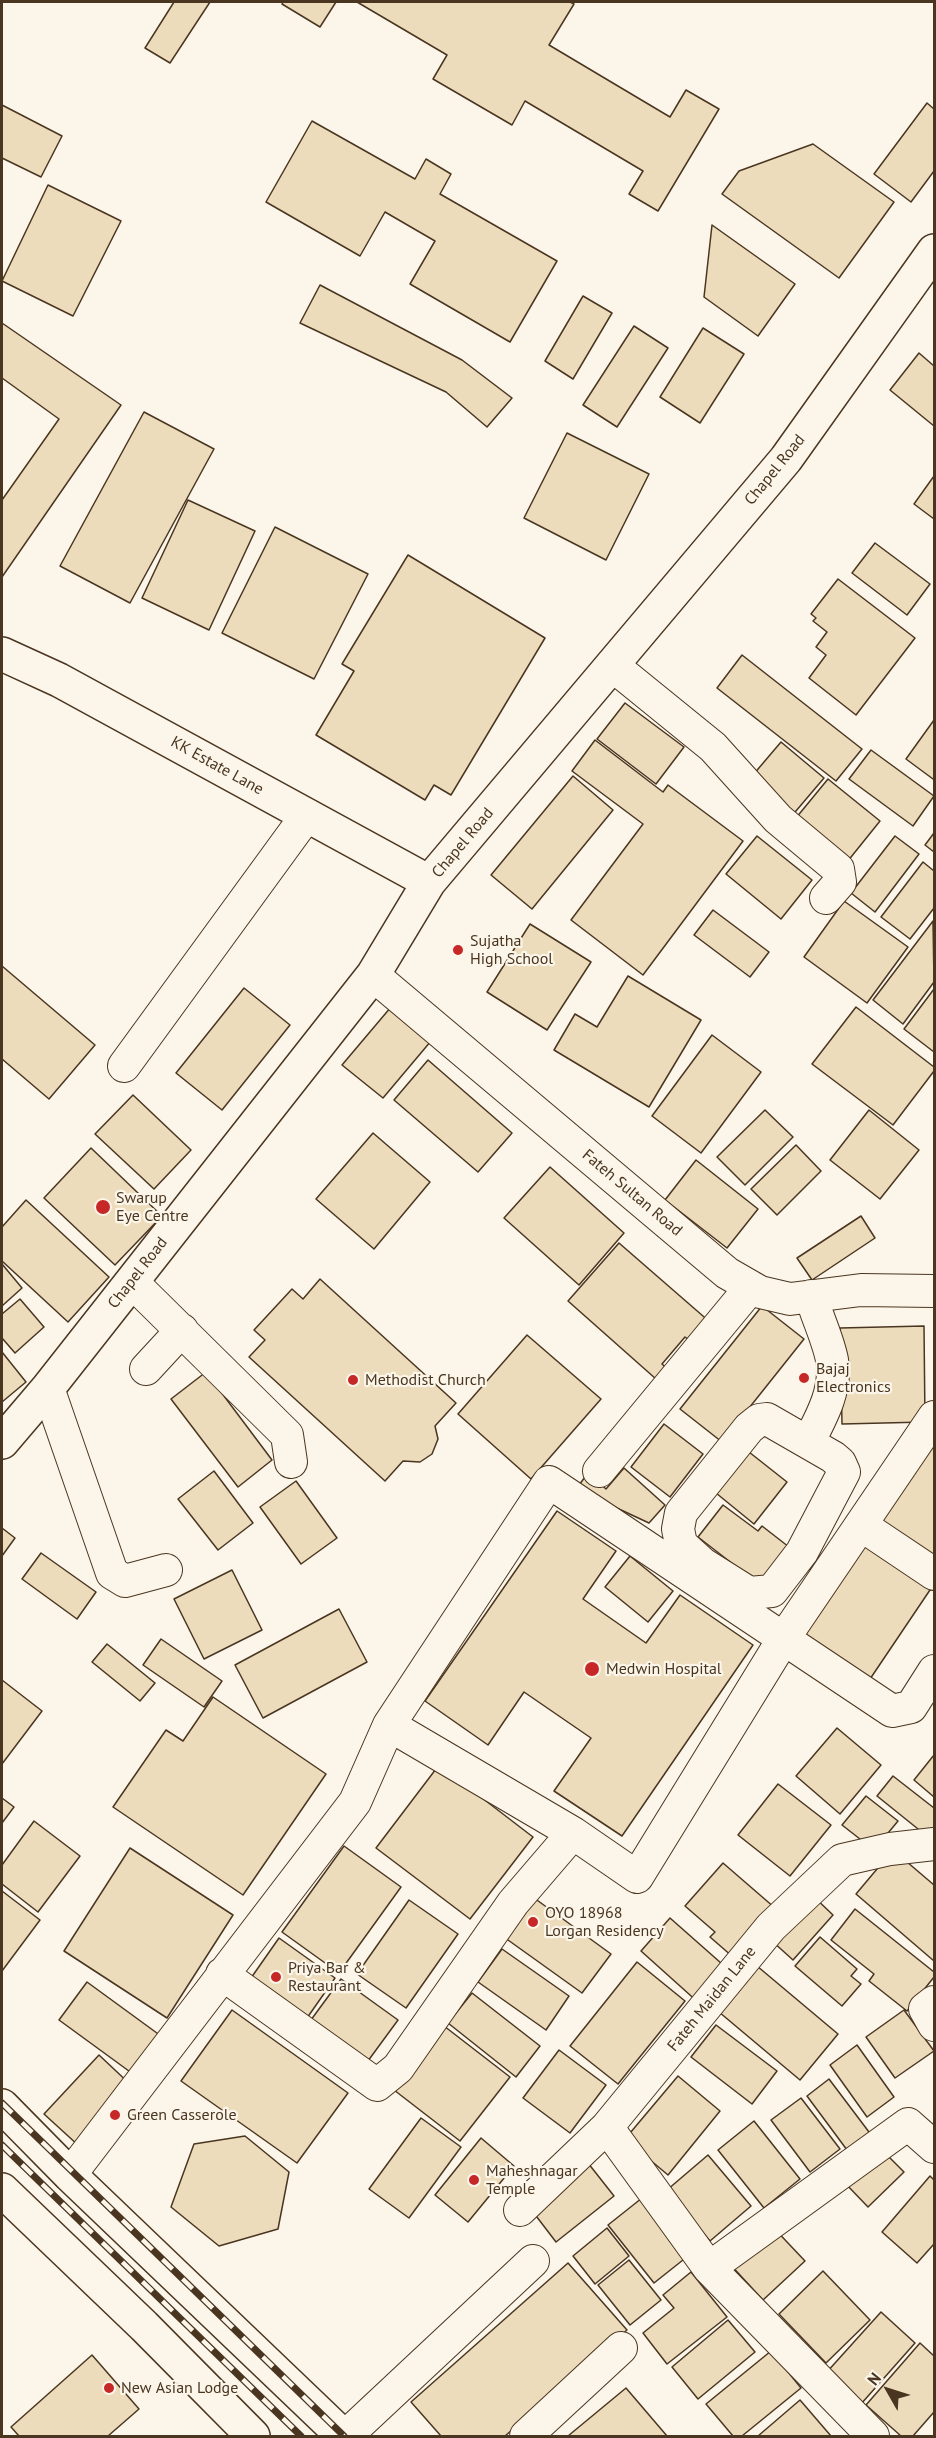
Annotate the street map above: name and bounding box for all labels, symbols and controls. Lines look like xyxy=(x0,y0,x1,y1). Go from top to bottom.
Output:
street label: Chapel Road xyxy=(741,431,809,509)
street label: KK Estate Lane xyxy=(167,733,267,799)
street label: Chapel Road xyxy=(428,804,498,882)
place label: Sujatha High School xyxy=(470,931,553,969)
marker: Sujatha High School xyxy=(451,943,465,957)
street label: Fateh Sultan Road xyxy=(578,1146,686,1240)
place label: Swarup Eye Centre xyxy=(116,1188,189,1226)
marker: Swarup Eye Centre xyxy=(94,1198,112,1216)
street label: Chapel Road xyxy=(104,1233,172,1313)
place label: Bajaj Electronics xyxy=(816,1359,891,1397)
place label: Methodist Church xyxy=(365,1370,486,1390)
marker: Bajaj Electronics xyxy=(797,1371,811,1385)
marker: Methodist Church xyxy=(346,1373,360,1387)
place label: Medwin Hospital xyxy=(606,1659,722,1679)
marker: Medwin Hospital xyxy=(583,1660,601,1678)
place label: OYO 18968 Lorgan Residency xyxy=(545,1903,664,1941)
marker: OYO 18968 Lorgan Residency xyxy=(526,1915,540,1929)
street label: Fateh Maidan Lane xyxy=(664,1943,760,2055)
place label: Priya Bar & Restaurant xyxy=(288,1958,366,1996)
marker: Priya Bar & Restaurant xyxy=(269,1970,283,1984)
place label: Green Casserole xyxy=(127,2105,237,2125)
marker: Green Casserole xyxy=(108,2108,122,2122)
place label: Maheshnagar Temple xyxy=(486,2161,578,2199)
marker: Maheshnagar Temple xyxy=(467,2173,481,2187)
north arrow xyxy=(858,2360,918,2420)
text: N xyxy=(863,2368,885,2389)
place label: New Asian Lodge xyxy=(121,2378,238,2398)
marker: New Asian Lodge xyxy=(102,2381,116,2395)

